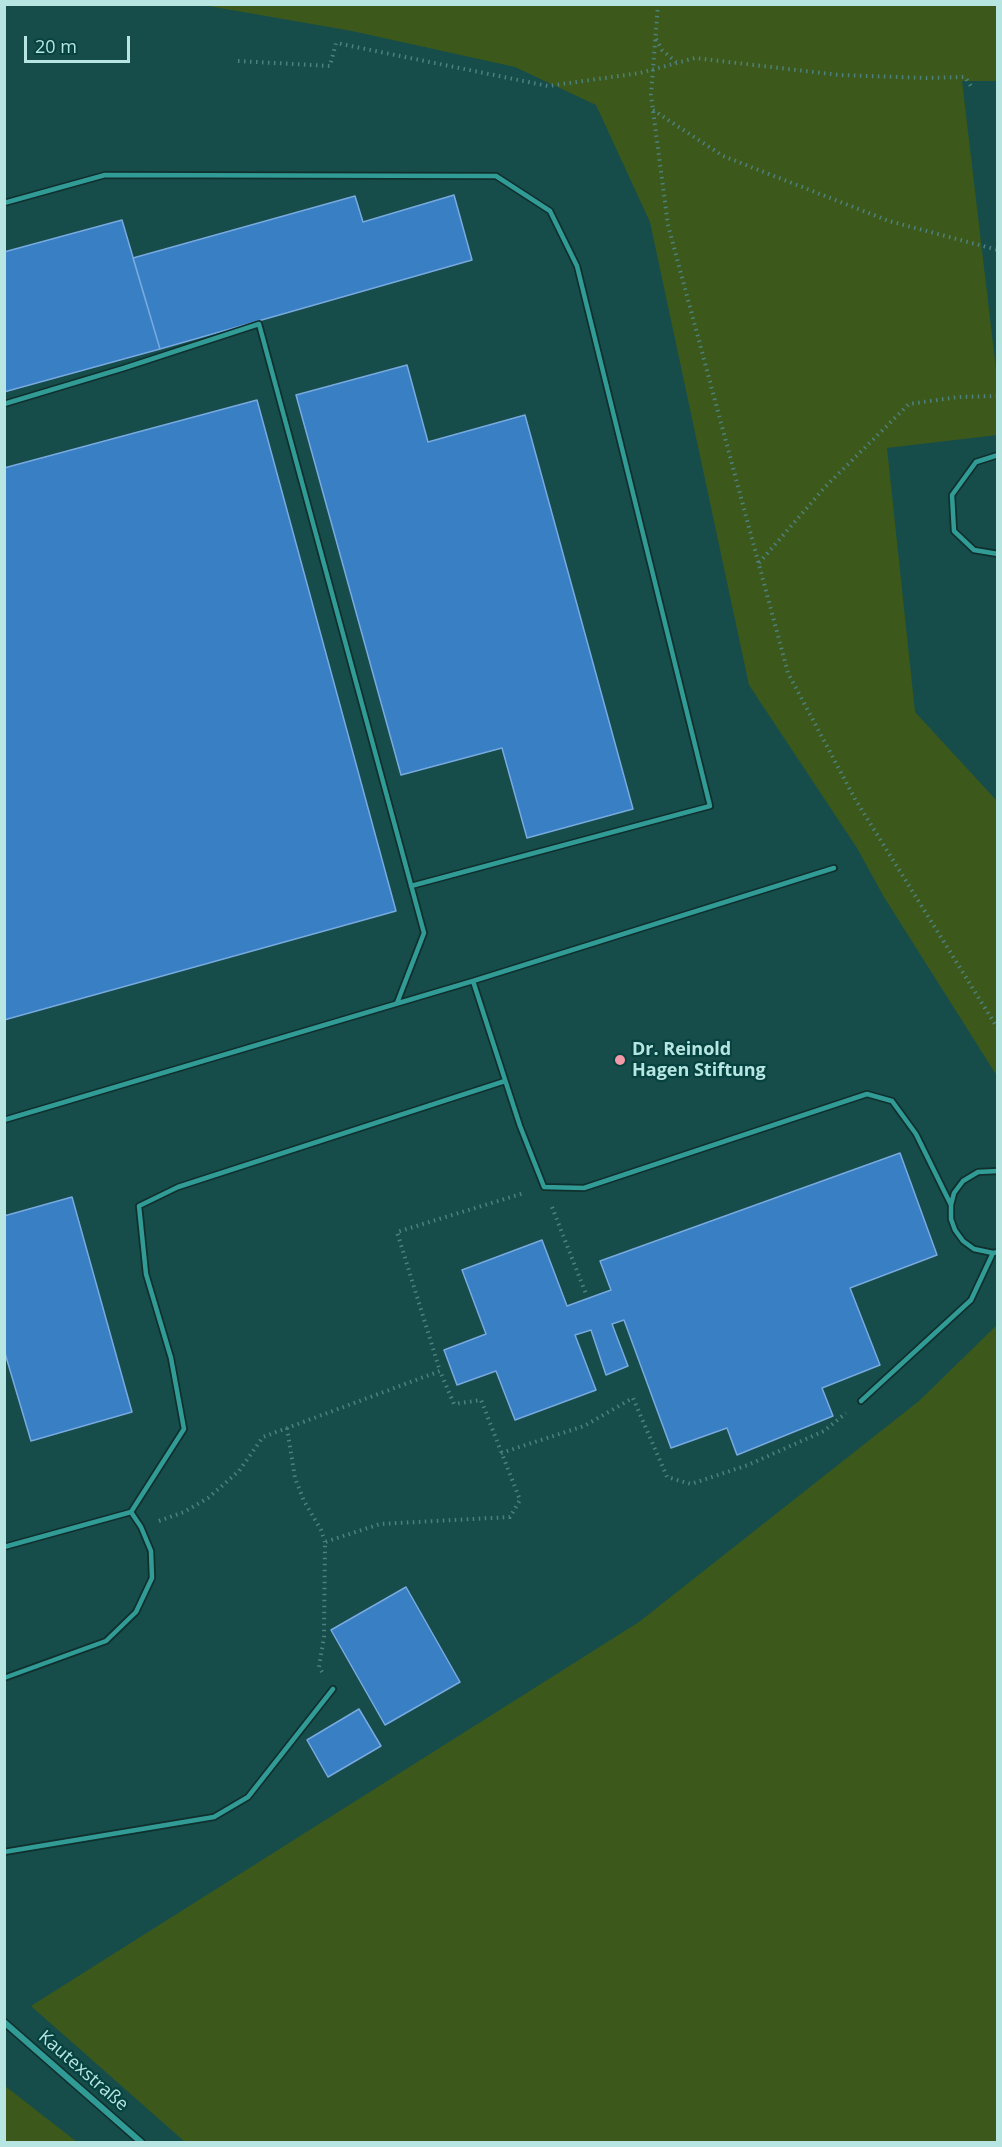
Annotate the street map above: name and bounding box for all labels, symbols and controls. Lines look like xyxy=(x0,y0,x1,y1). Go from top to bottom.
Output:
scale bar xyxy=(27,24,134,62)
text: 20 m xyxy=(35,34,77,58)
place label: Dr. Reinold Hagen Stiftung xyxy=(632,1039,766,1082)
marker: Dr. Reinold Hagen Stiftung xyxy=(613,1053,627,1067)
street label: Kautexstraße xyxy=(34,2026,132,2116)

